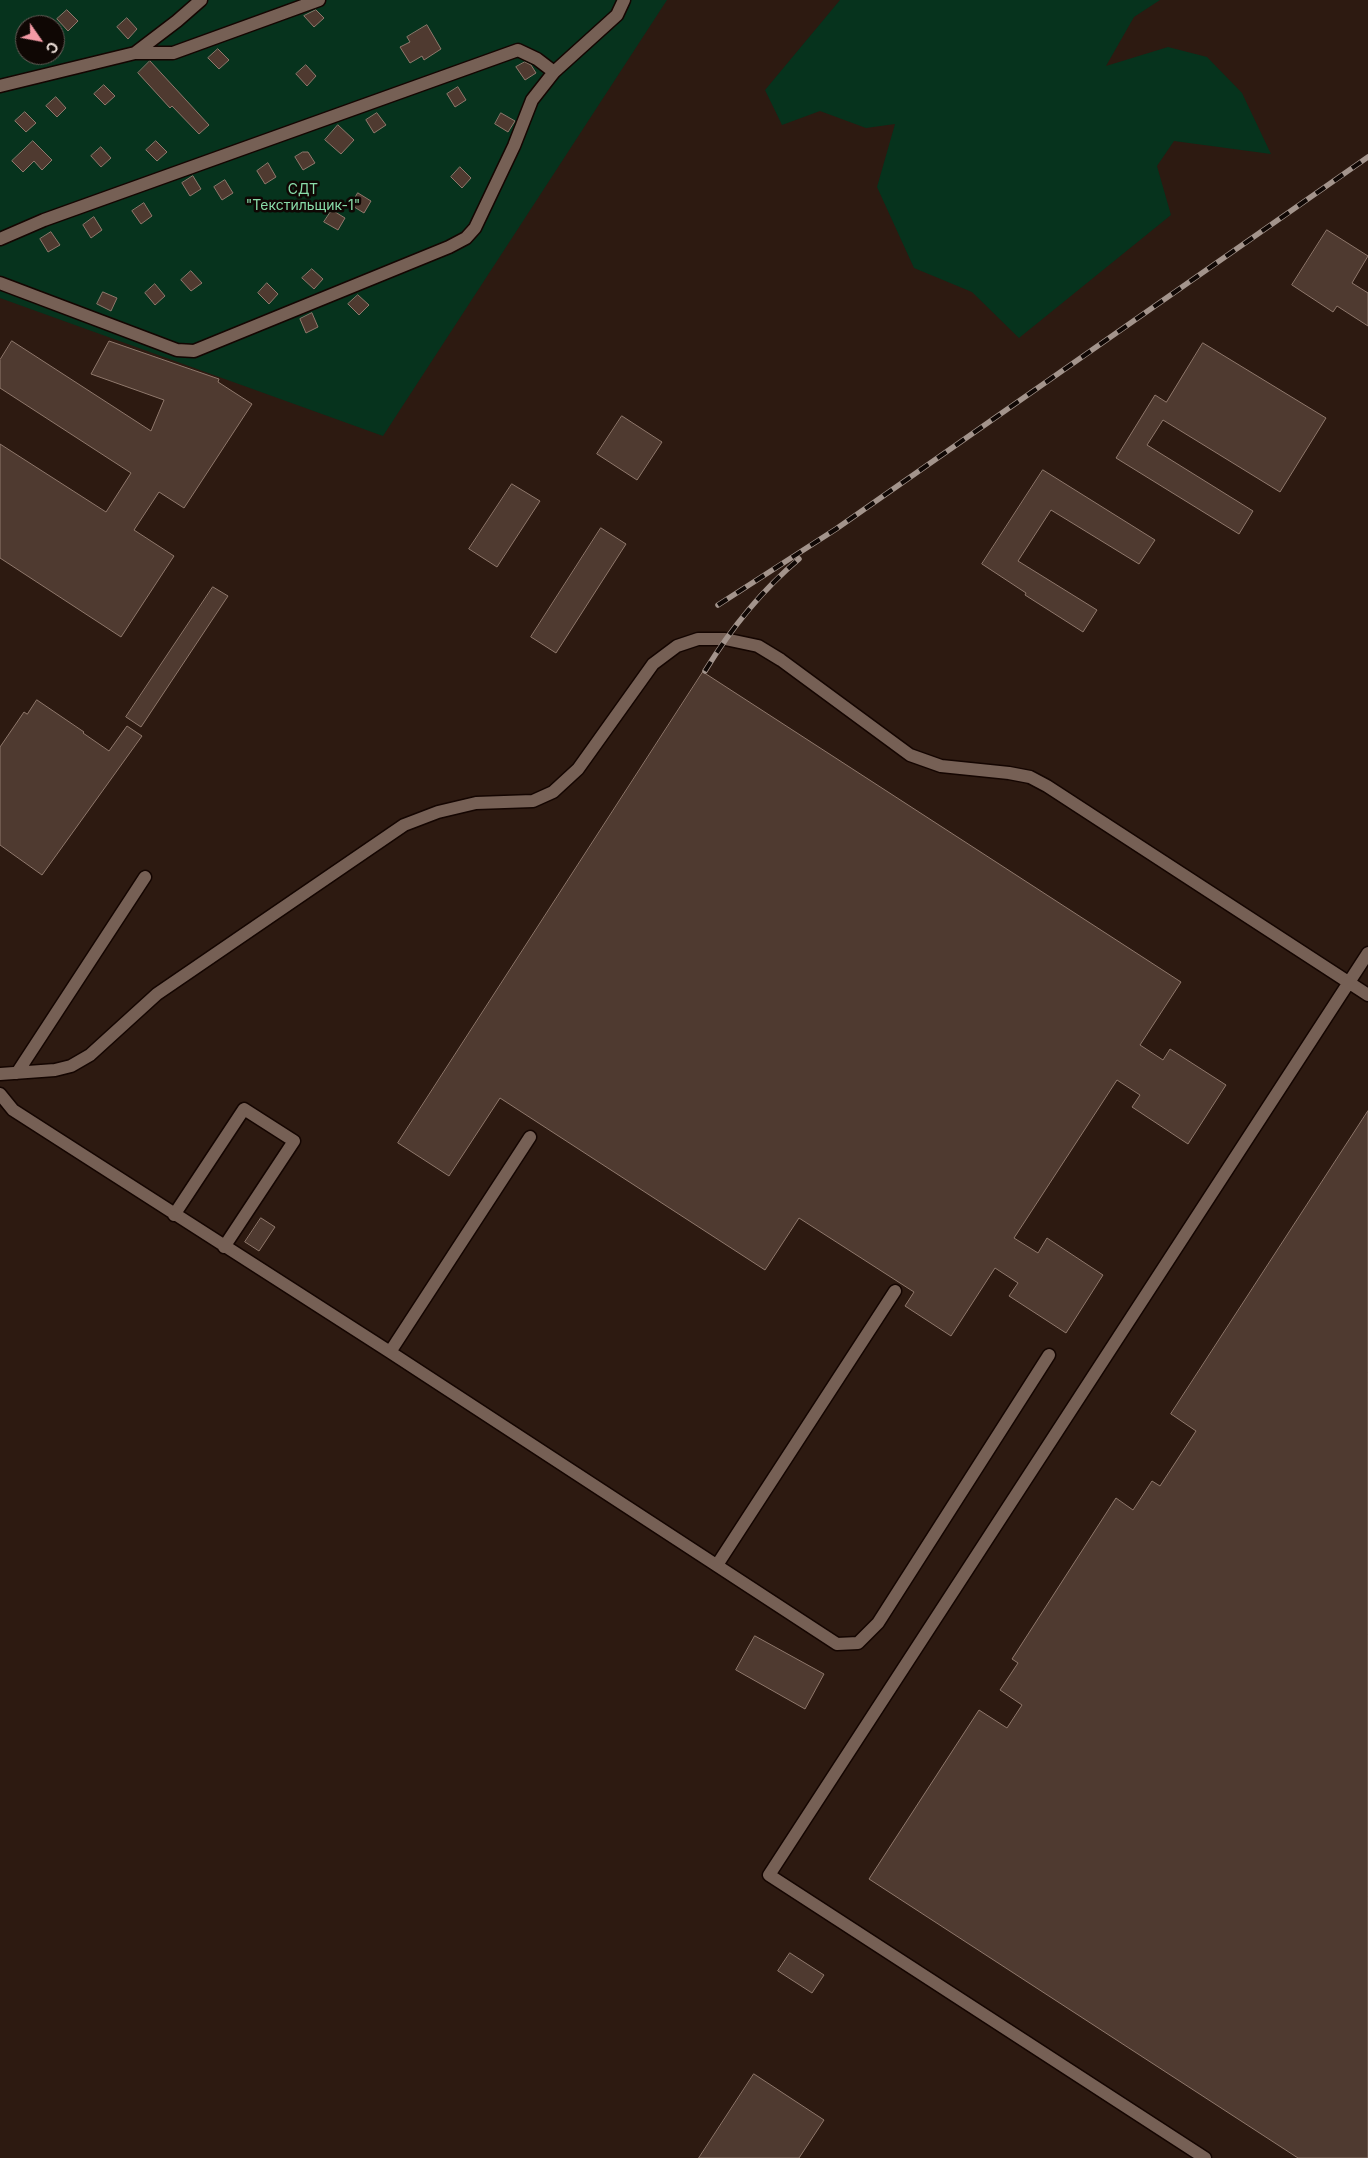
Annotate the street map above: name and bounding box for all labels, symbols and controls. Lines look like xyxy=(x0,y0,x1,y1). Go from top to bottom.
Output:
north arrow xyxy=(15,15,65,65)
text: С xyxy=(42,39,62,57)
park label: СДТ "Текстильщик-1" xyxy=(246,182,360,214)

